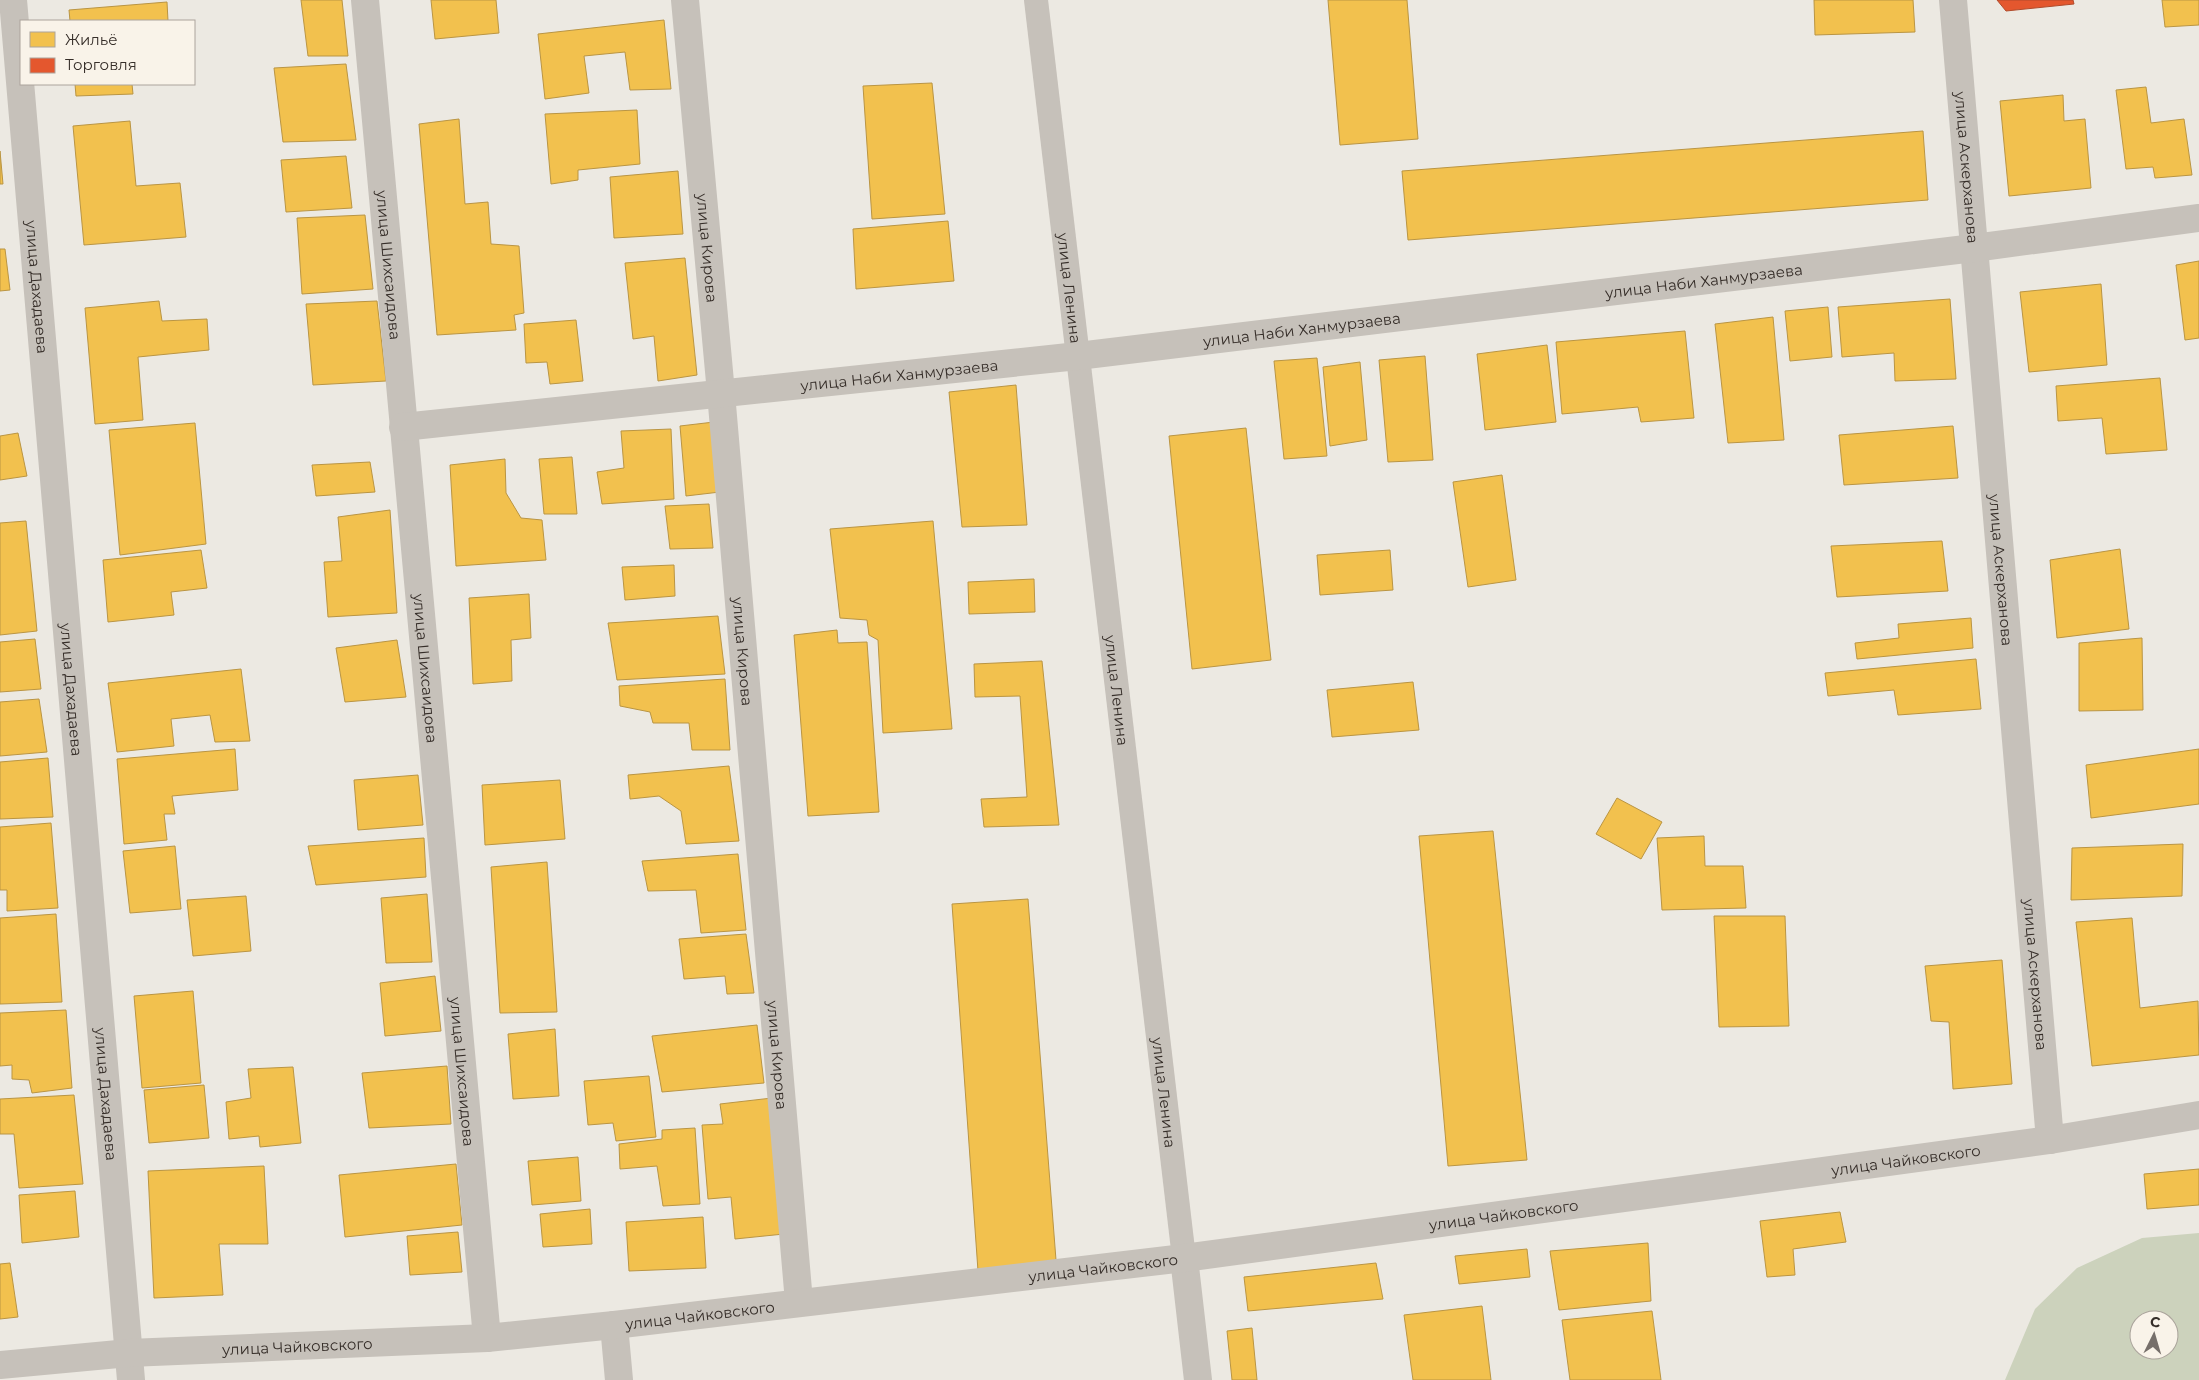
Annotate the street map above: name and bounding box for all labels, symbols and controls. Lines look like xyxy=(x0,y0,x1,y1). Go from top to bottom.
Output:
legend xyxy=(20,20,195,85)
text: Жильё xyxy=(65,30,118,49)
text: Торговля xyxy=(65,55,137,74)
street label: улица Аскерханова xyxy=(1951,90,1983,244)
street label: улица Шихсаидова xyxy=(373,188,405,340)
street label: улица Кирова xyxy=(693,192,722,303)
street label: улица Дахадаева xyxy=(22,219,53,354)
street label: улица Ленина xyxy=(1054,231,1086,344)
street label: улица Наби Ханмурзаева xyxy=(1603,259,1804,302)
street label: улица Наби Ханмурзаева xyxy=(1201,308,1402,350)
street label: улица Наби Ханмурзаева xyxy=(798,355,999,395)
street label: улица Аскерханова xyxy=(1985,492,2017,647)
street label: улица Шихсаидова xyxy=(410,592,442,744)
street label: улица Кирова xyxy=(729,595,757,707)
street label: улица Дахадаева xyxy=(57,621,87,757)
street label: улица Ленина xyxy=(1101,633,1133,747)
street label: улица Аскерханова xyxy=(2020,897,2052,1051)
street label: улица Шихсаидова xyxy=(446,995,479,1147)
street label: улица Кирова xyxy=(764,999,792,1110)
street label: улица Дахадаева xyxy=(91,1026,122,1161)
street label: улица Ленина xyxy=(1148,1035,1180,1149)
street label: улица Чайковского xyxy=(1829,1140,1982,1179)
street label: улица Чайковского xyxy=(1427,1195,1579,1234)
street label: улица Чайковского xyxy=(1026,1249,1179,1286)
street label: улица Чайковского xyxy=(623,1297,776,1333)
north arrow xyxy=(2129,1310,2179,1360)
text: С xyxy=(2149,1313,2161,1331)
street label: улица Чайковского xyxy=(221,1333,373,1359)

